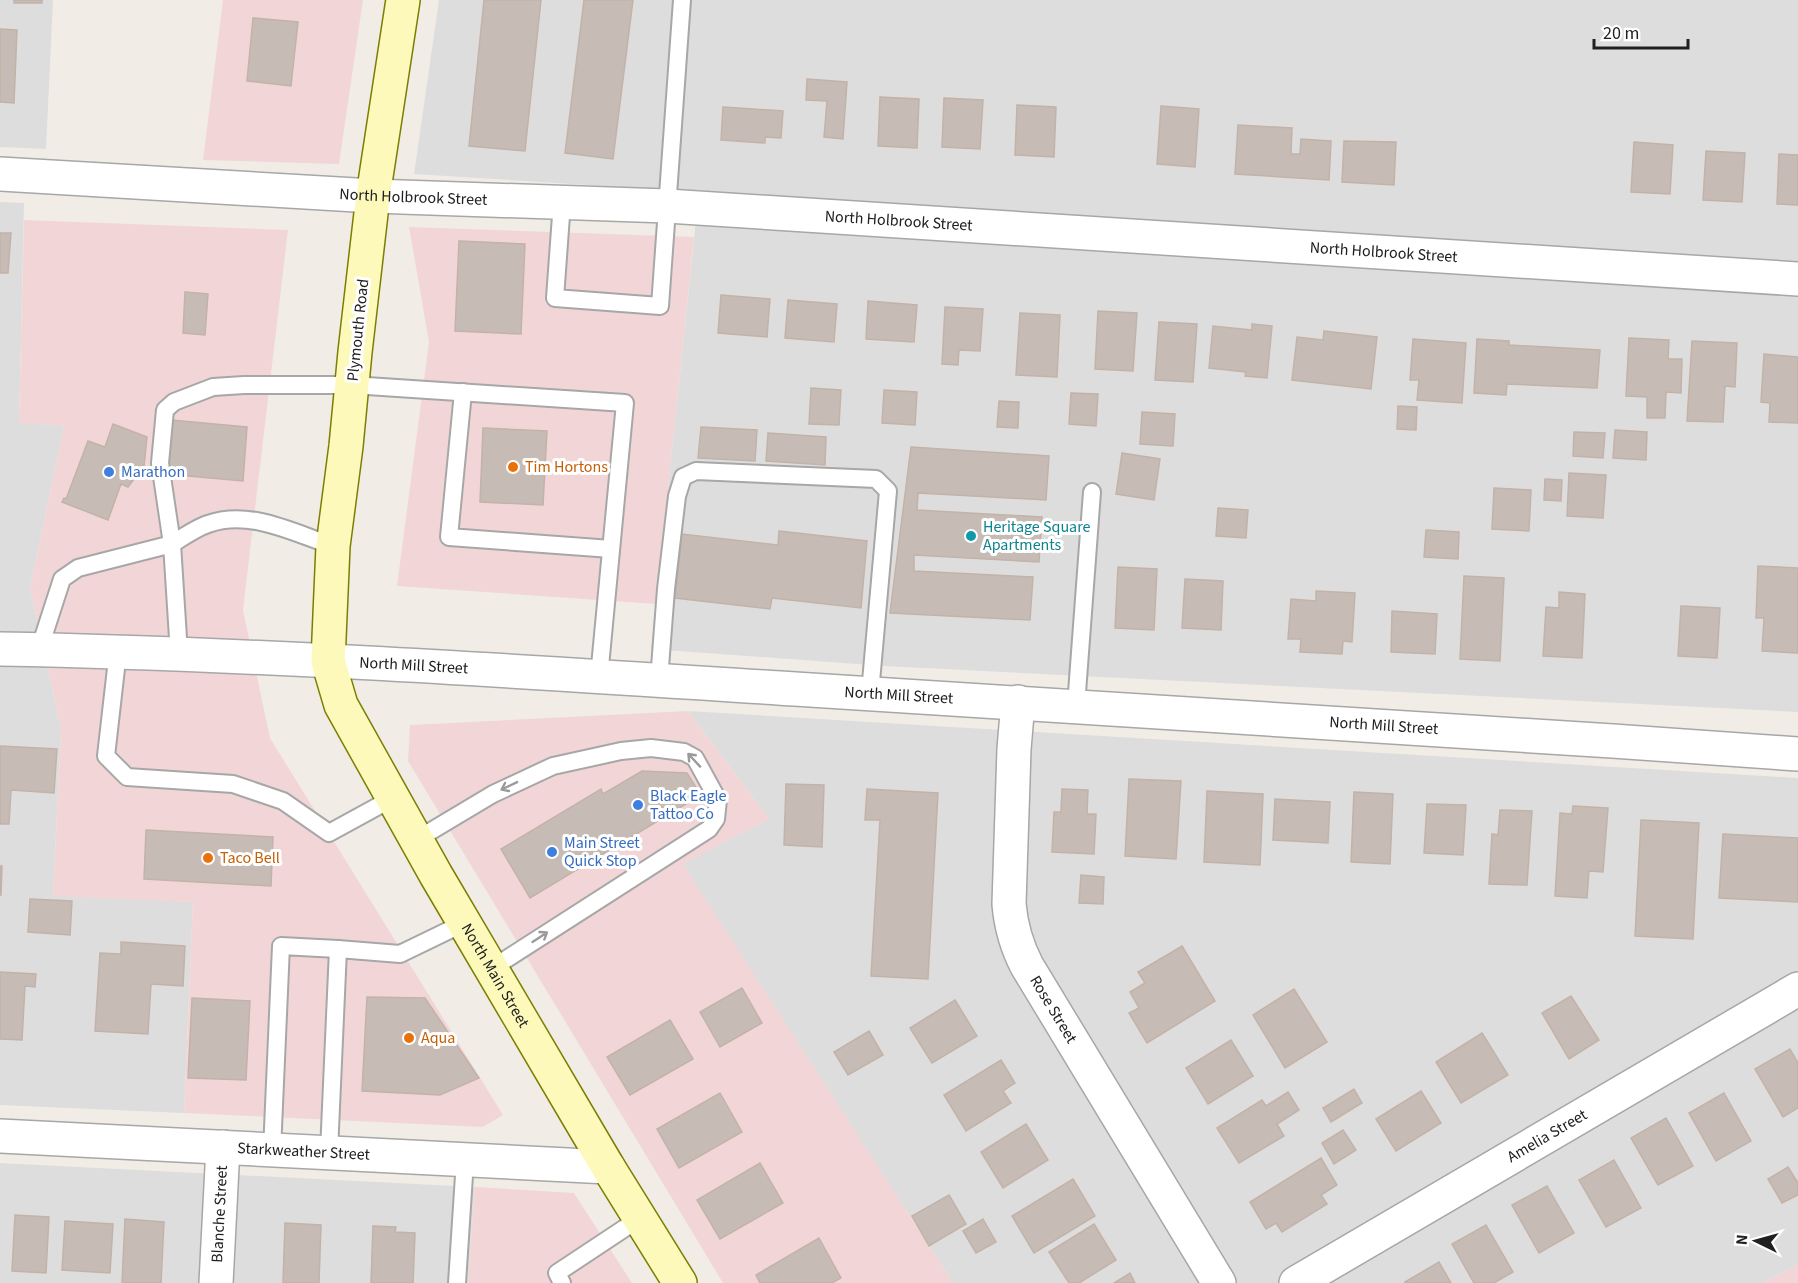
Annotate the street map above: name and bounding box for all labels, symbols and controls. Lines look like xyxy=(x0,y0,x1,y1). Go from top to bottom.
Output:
scale bar xyxy=(1594,12,1688,50)
text: 20 m xyxy=(1603,21,1639,46)
street label: North Holbrook Street xyxy=(339,183,488,211)
street label: North Holbrook Street xyxy=(824,205,974,237)
street label: North Holbrook Street xyxy=(1309,237,1459,268)
street label: Plymouth Road xyxy=(342,278,374,382)
place label: Tim Hortons xyxy=(525,456,608,478)
marker: Tim Hortons xyxy=(506,460,520,474)
place label: Marathon xyxy=(121,461,185,483)
marker: Marathon xyxy=(102,465,116,479)
place label: Heritage Square Apartments xyxy=(983,516,1091,556)
marker: Heritage Square Apartments xyxy=(964,529,978,543)
street label: North Mill Street xyxy=(359,651,469,679)
street label: North Mill Street xyxy=(844,681,955,710)
street label: North Mill Street xyxy=(1329,711,1440,740)
one-way arrow xyxy=(687,753,701,769)
one-way arrow xyxy=(501,781,519,793)
place label: Black Eagle Tattoo Co xyxy=(650,785,727,825)
marker: Black Eagle Tattoo Co xyxy=(631,798,645,812)
place label: Main Street Quick Stop xyxy=(564,832,640,872)
marker: Main Street Quick Stop xyxy=(545,845,559,859)
place label: Taco Bell xyxy=(220,847,280,869)
marker: Taco Bell xyxy=(201,851,215,865)
street label: North Main Street xyxy=(456,919,535,1032)
one-way arrow xyxy=(532,931,549,944)
street label: Rose Street xyxy=(1024,971,1083,1048)
place label: Aqua xyxy=(421,1027,455,1049)
marker: Aqua xyxy=(402,1031,416,1045)
street label: Amelia Street xyxy=(1503,1104,1592,1168)
street label: Starkweather Street xyxy=(237,1137,371,1166)
street label: Blanche Street xyxy=(206,1164,233,1263)
north arrow xyxy=(1726,1211,1786,1271)
text: N xyxy=(1731,1234,1753,1246)

